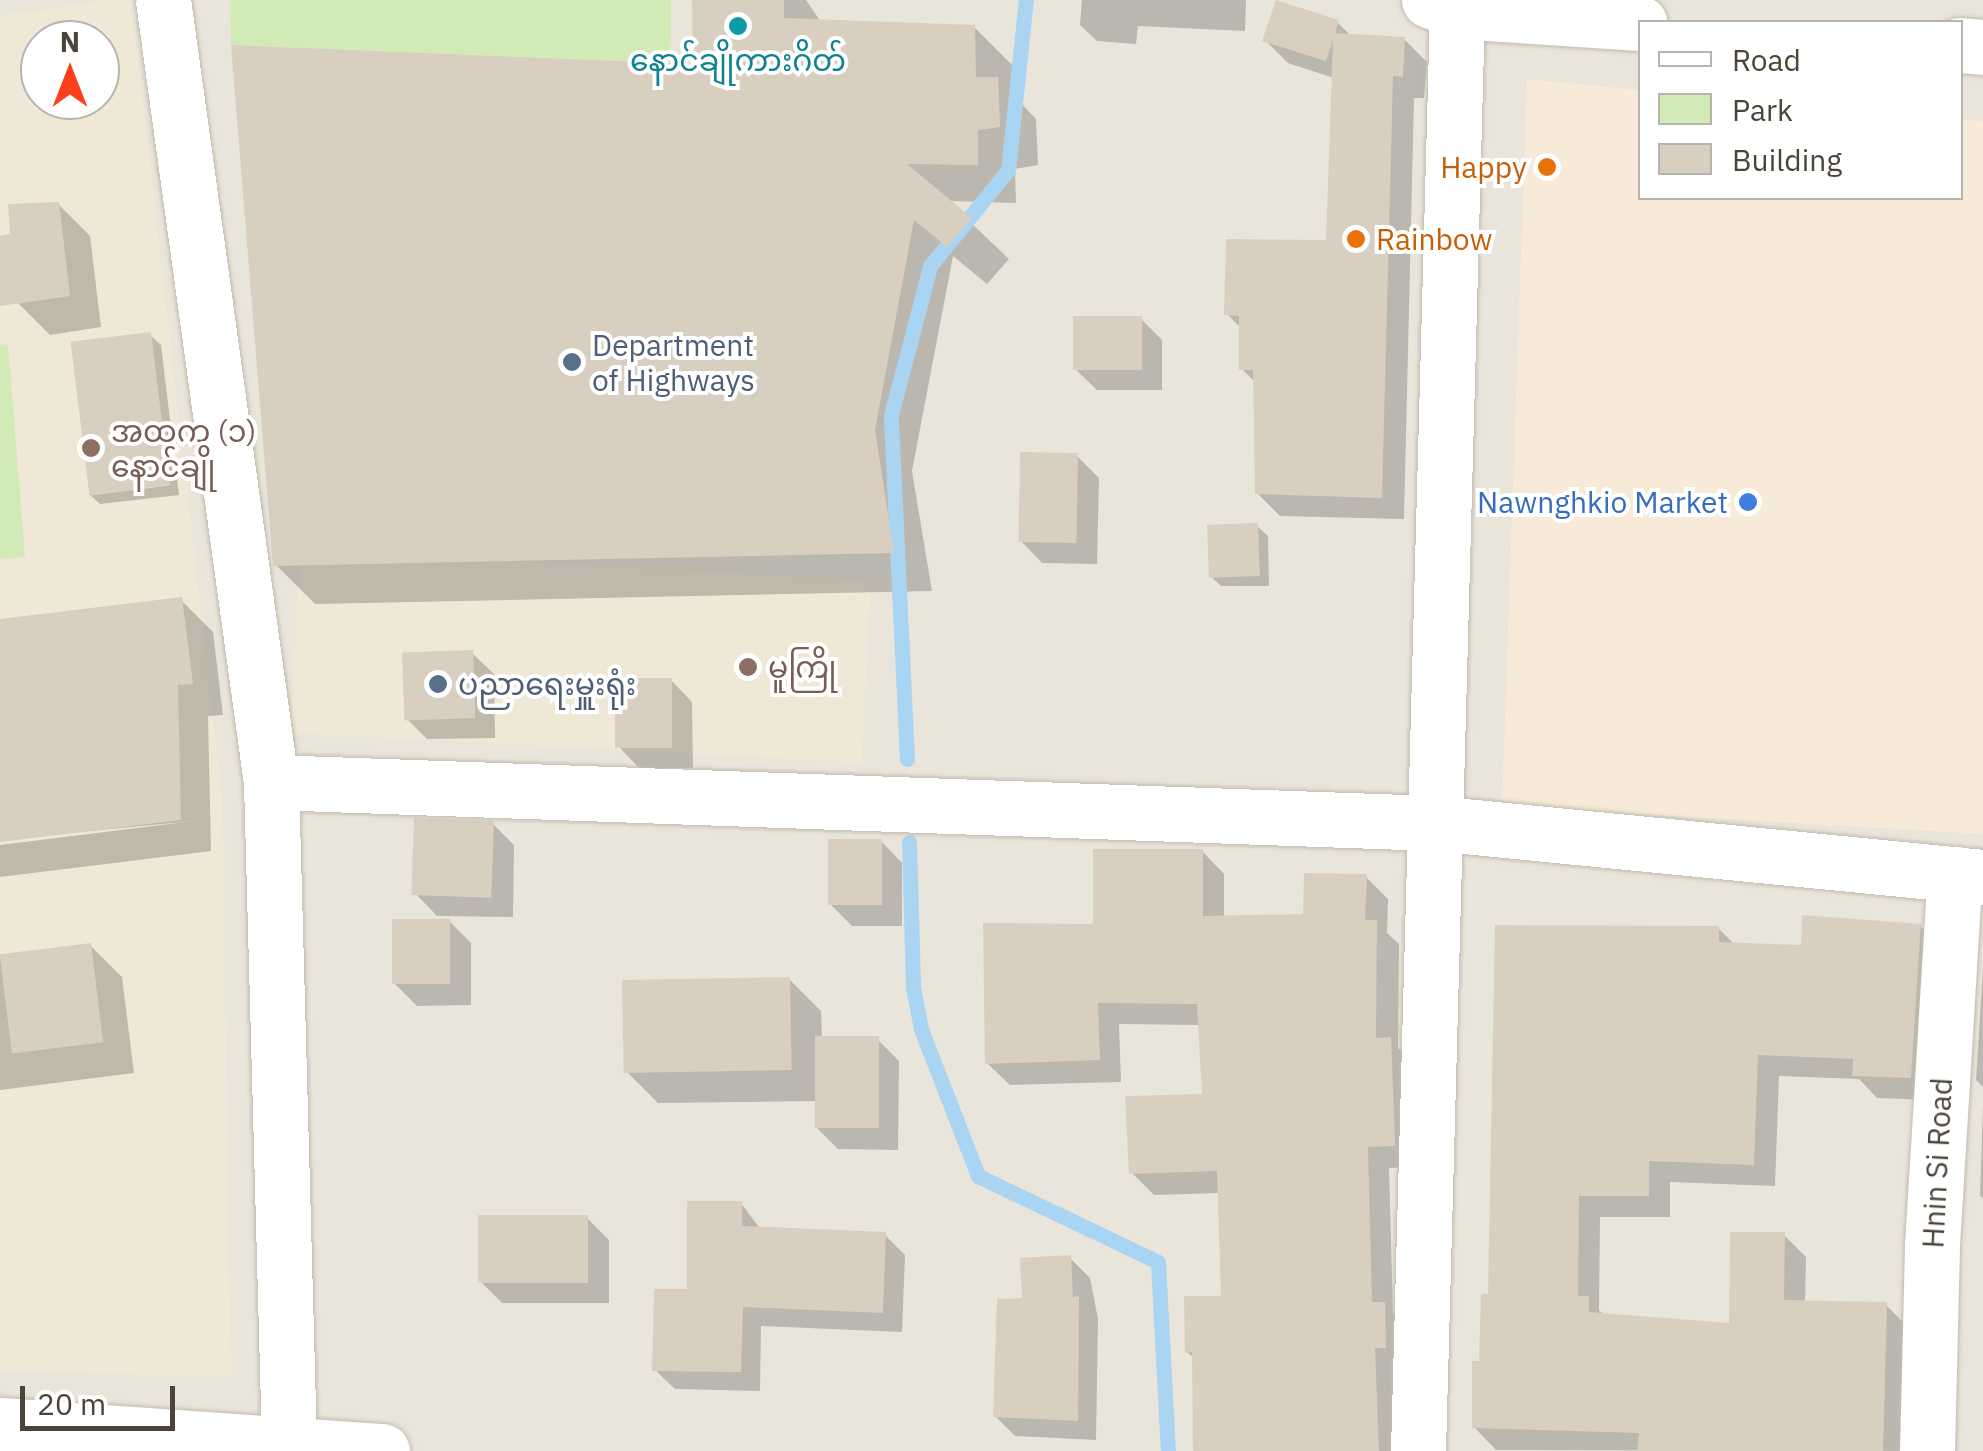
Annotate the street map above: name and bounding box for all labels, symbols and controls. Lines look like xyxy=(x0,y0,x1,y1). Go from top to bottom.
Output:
marker: နောင်ချိုကားဂိတ် xyxy=(727,15,749,37)
north arrow xyxy=(20,20,120,120)
legend xyxy=(1638,20,1963,200)
text: N xyxy=(60,23,80,60)
text: Road xyxy=(1732,40,1801,79)
place label: နောင်ချိုကားဂိတ် xyxy=(630,42,846,78)
text: Park xyxy=(1732,90,1793,129)
text: Building xyxy=(1732,140,1842,179)
place label: Happy xyxy=(1440,149,1527,185)
marker: Happy xyxy=(1536,156,1558,178)
place label: Rainbow xyxy=(1376,221,1493,257)
marker: Rainbow xyxy=(1345,228,1367,250)
place label: Department of Highways xyxy=(592,327,755,398)
marker: Department of Highways xyxy=(561,351,583,373)
place label: အထက (၁) နောင်ချို xyxy=(111,413,256,484)
marker: အထက (၁) နောင်ချို xyxy=(80,437,102,459)
place label: Nawnghkio Market xyxy=(1477,484,1728,520)
marker: Nawnghkio Market xyxy=(1737,491,1759,513)
place label: မူကြို xyxy=(768,649,837,685)
marker: မူကြို xyxy=(737,656,759,678)
place label: ပညာရေးမှူးရုံး xyxy=(458,666,636,702)
marker: ပညာရေးမှူးရုံး xyxy=(427,673,449,695)
street label: Hnin Si Road xyxy=(1915,1077,1959,1249)
scale bar xyxy=(25,1366,180,1428)
text: 20 m xyxy=(37,1384,106,1423)

